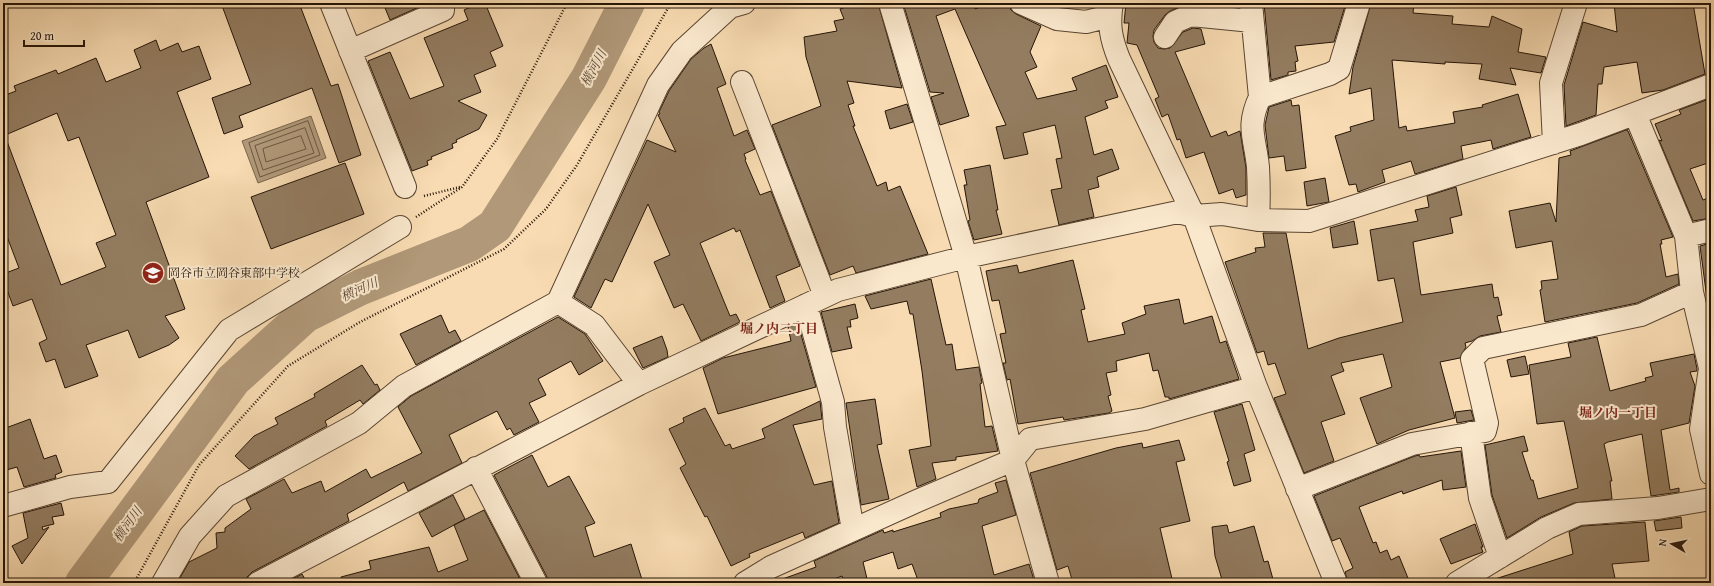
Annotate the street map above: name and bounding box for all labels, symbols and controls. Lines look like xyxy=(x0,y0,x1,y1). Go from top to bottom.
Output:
scale bar xyxy=(24,22,84,48)
text: 20 m xyxy=(30,27,54,44)
water label: 横河川 xyxy=(576,45,612,90)
school or university icon: 岡谷市立岡谷東部中学校 xyxy=(140,260,166,286)
place label: 岡谷市立岡谷東部中学校 xyxy=(168,264,300,281)
water label: 横河川 xyxy=(338,272,383,306)
district label: 堀ノ内二丁目 xyxy=(740,319,818,338)
district label: 堀ノ内一丁目 xyxy=(1579,403,1657,422)
water label: 横河川 xyxy=(108,501,148,546)
north arrow xyxy=(1652,524,1692,564)
text: N xyxy=(1654,537,1671,547)

